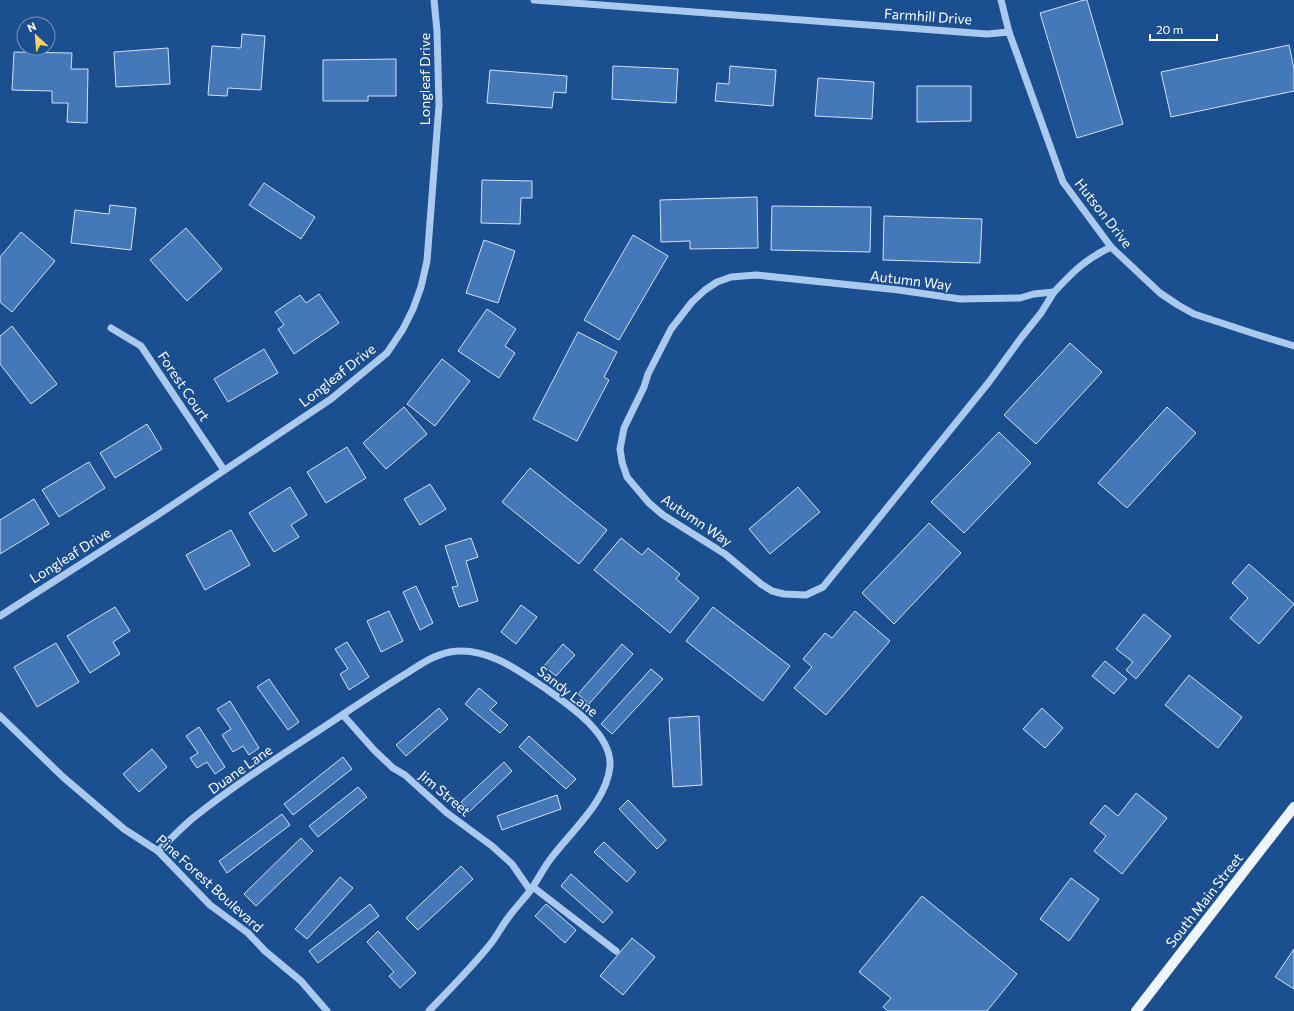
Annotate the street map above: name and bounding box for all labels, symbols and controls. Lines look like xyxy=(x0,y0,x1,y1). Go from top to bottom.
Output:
street label: Farmhill Drive xyxy=(883,4,973,28)
north arrow xyxy=(16,16,56,56)
scale bar xyxy=(1150,16,1217,42)
text: N xyxy=(25,19,38,34)
text: 20 m xyxy=(1156,22,1183,36)
street label: Longleaf Drive xyxy=(416,33,433,125)
street label: Hutson Drive xyxy=(1072,175,1136,251)
street label: Autumn Way xyxy=(869,267,953,293)
street label: Longleaf Drive xyxy=(295,340,379,410)
street label: Forest Court xyxy=(154,348,214,424)
street label: Autumn Way xyxy=(658,490,736,550)
street label: Longleaf Drive xyxy=(26,523,114,587)
street label: Sandy Lane xyxy=(534,662,602,720)
street label: Duane Lane xyxy=(205,741,275,797)
street label: Jim Street xyxy=(416,767,474,820)
street label: Pine Forest Boulevard xyxy=(153,831,267,935)
street label: South Main Street xyxy=(1162,849,1246,951)

